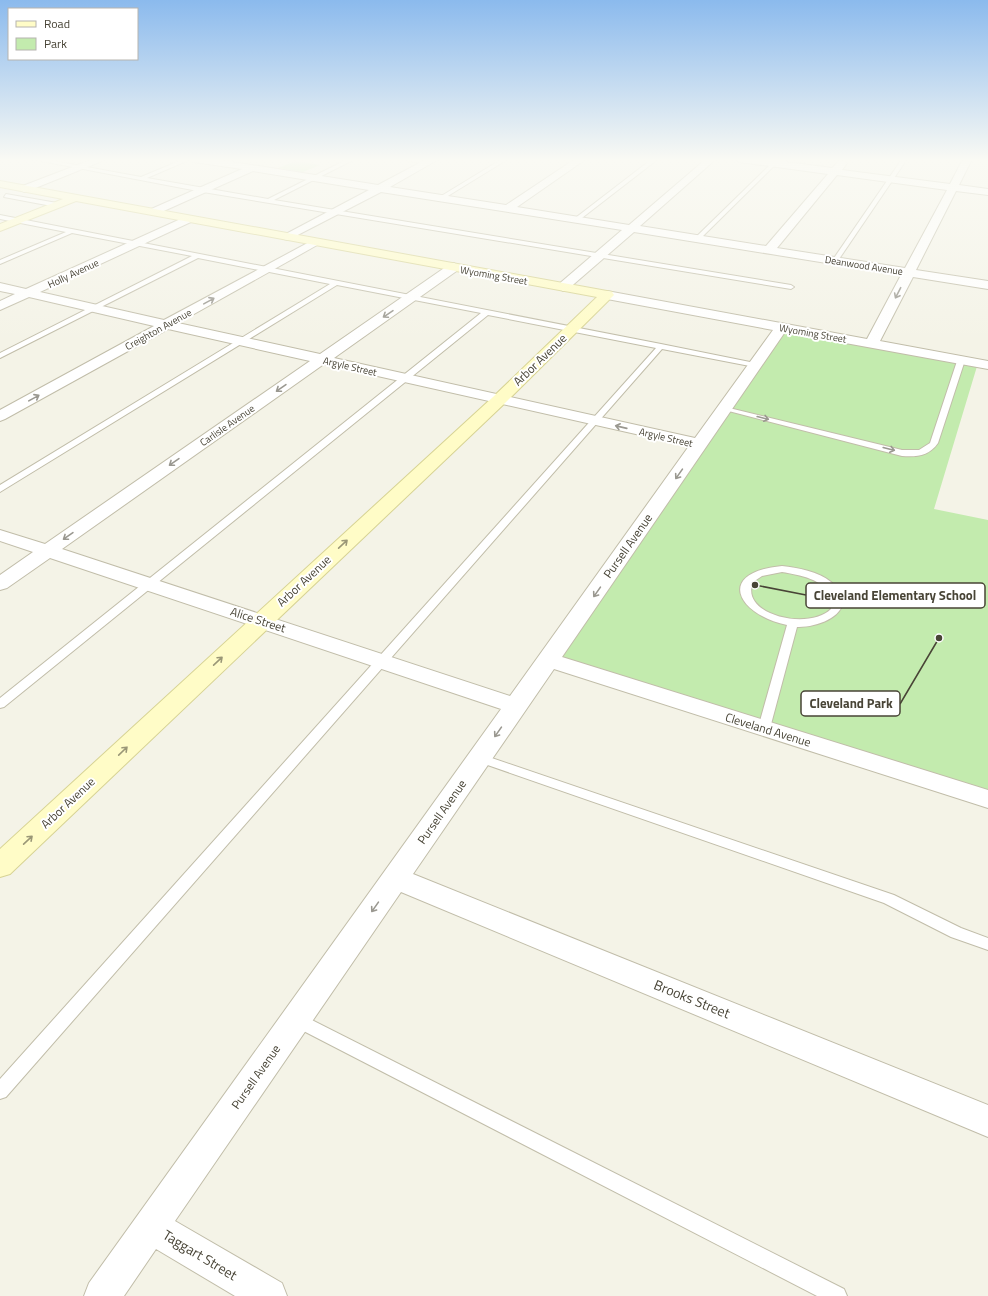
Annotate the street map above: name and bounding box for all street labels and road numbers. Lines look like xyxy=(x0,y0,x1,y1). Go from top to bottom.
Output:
street label: Deanwood Avenue xyxy=(824,252,904,279)
street label: Holly Avenue xyxy=(45,255,101,292)
street label: Wyoming Street xyxy=(459,262,529,289)
street label: Creighton Avenue xyxy=(122,305,194,354)
street label: Wyoming Street xyxy=(778,320,848,347)
street label: Arbor Avenue xyxy=(508,329,571,390)
street label: Argyle Street xyxy=(322,353,379,380)
street label: Carlisle Avenue xyxy=(197,401,258,450)
street label: Argyle Street xyxy=(638,424,695,451)
street label: Pursell Avenue xyxy=(598,510,657,582)
street label: Arbor Avenue xyxy=(272,550,335,611)
street label: Alice Street xyxy=(228,602,289,638)
street label: Cleveland Avenue xyxy=(723,707,813,752)
street label: Arbor Avenue xyxy=(36,772,99,833)
street label: Pursell Avenue xyxy=(412,776,471,848)
street label: Brooks Street xyxy=(651,974,734,1023)
street label: Pursell Avenue xyxy=(226,1041,285,1113)
street label: Taggart Street xyxy=(159,1224,242,1285)

